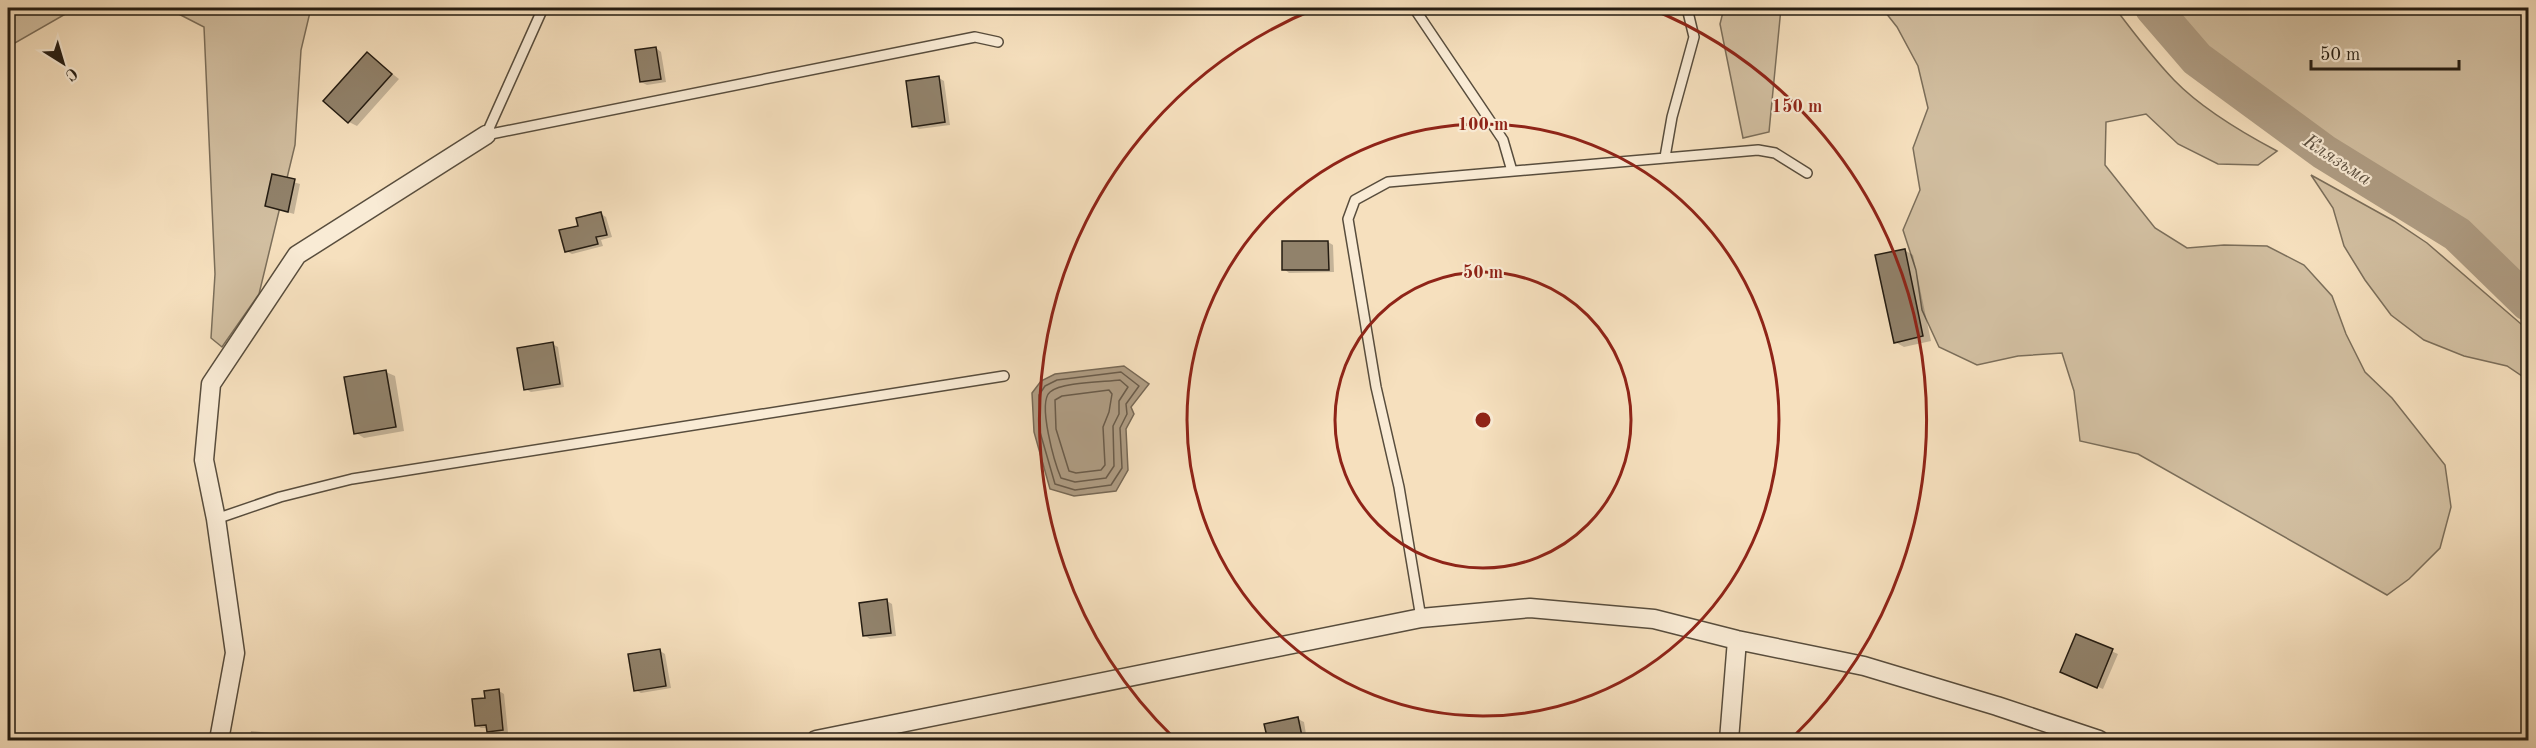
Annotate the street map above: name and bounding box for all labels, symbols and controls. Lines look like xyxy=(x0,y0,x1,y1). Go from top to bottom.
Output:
north arrow xyxy=(33,33,93,93)
scale bar xyxy=(2311,33,2460,71)
text: 50 m xyxy=(2320,46,2360,64)
text: С xyxy=(62,64,80,83)
text: 150 m xyxy=(1772,98,1822,116)
text: 100 m xyxy=(1458,116,1508,134)
water label: Клязьма xyxy=(2298,131,2375,190)
text: 50 m xyxy=(1463,264,1503,282)
centre of rings xyxy=(1473,410,1493,430)

